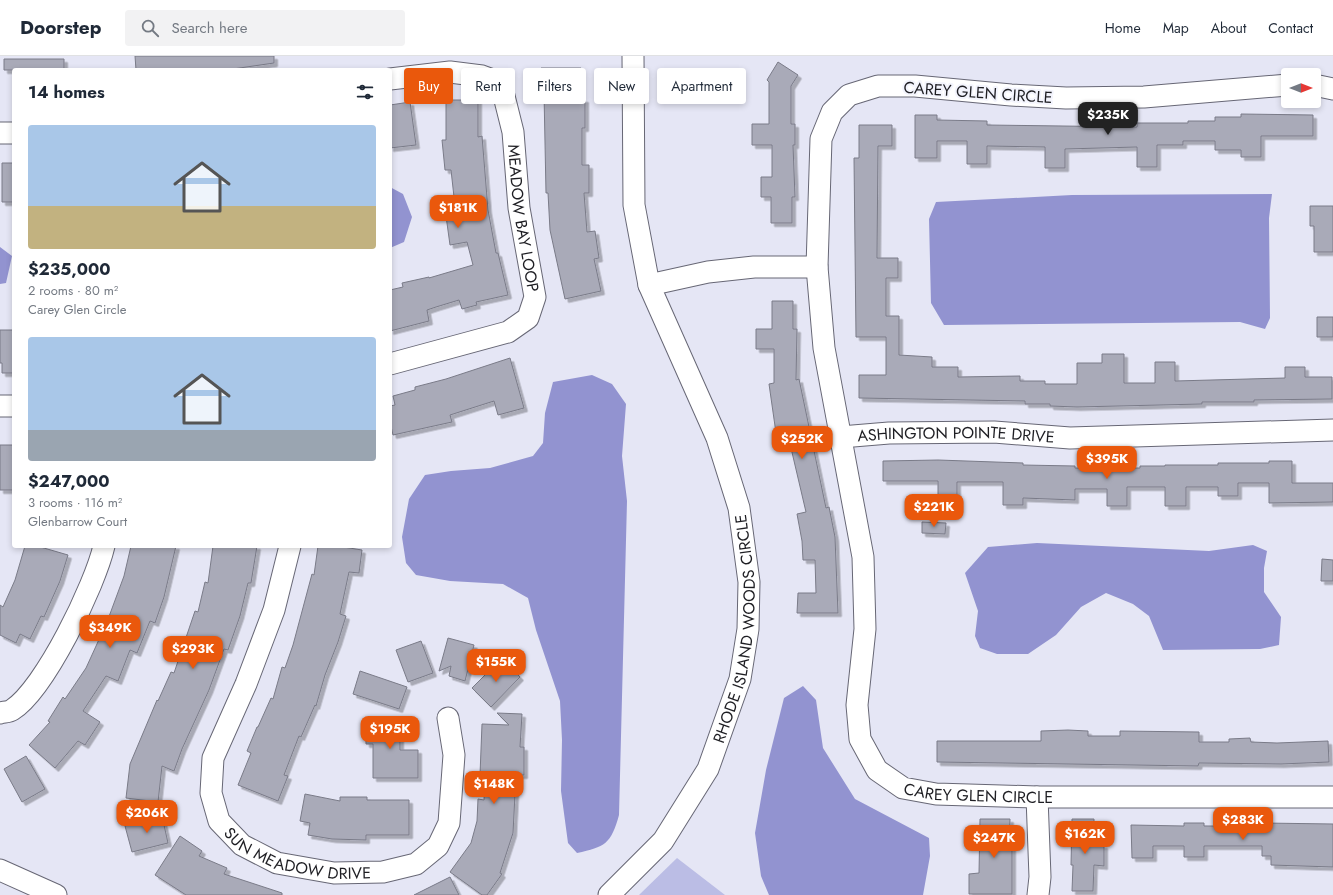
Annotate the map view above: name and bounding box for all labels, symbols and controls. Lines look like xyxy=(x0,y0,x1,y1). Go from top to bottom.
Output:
search box xyxy=(125,10,405,46)
text: Doorstep xyxy=(20,14,101,41)
icon: search xyxy=(139,17,161,39)
text: Search here xyxy=(171,17,247,39)
text: Home xyxy=(1105,18,1141,38)
text: Map xyxy=(1163,18,1189,38)
text: About xyxy=(1211,18,1246,38)
text: Contact xyxy=(1268,18,1313,38)
chip: Buy xyxy=(404,68,453,104)
chip: Rent xyxy=(461,68,515,104)
chip: Filters xyxy=(523,68,586,104)
chip: New xyxy=(594,68,649,104)
chip: Apartment xyxy=(657,68,746,104)
north arrow xyxy=(1281,68,1321,108)
map controls xyxy=(1281,68,1321,108)
street label: CAREY GLEN CIRCLE xyxy=(903,76,1053,109)
text: 14 homes xyxy=(28,80,105,104)
icon: filters xyxy=(354,81,376,103)
pin: $235K xyxy=(1080,102,1136,136)
text: $235K xyxy=(1087,105,1129,124)
street label: MEADOW BAY LOOP xyxy=(502,143,545,294)
icon: home xyxy=(166,151,238,223)
pin: $181K xyxy=(430,195,486,229)
text: $181K xyxy=(439,198,477,217)
text: $235,000 xyxy=(28,257,111,281)
text: 2 rooms · 80 m² xyxy=(28,281,118,300)
text: Carey Glen Circle xyxy=(28,300,126,319)
icon: home xyxy=(166,363,238,435)
street label: ASHINGTON POINTE DRIVE xyxy=(856,421,1055,449)
pin: $252K xyxy=(774,426,830,460)
text: $252K xyxy=(781,429,823,448)
pin: $395K xyxy=(1079,446,1135,480)
text: $395K xyxy=(1086,449,1128,468)
text: $247,000 xyxy=(28,469,109,493)
text: 3 rooms · 116 m² xyxy=(28,493,122,512)
pin: $221K xyxy=(906,494,962,528)
text: $221K xyxy=(914,497,954,516)
text: Glenbarrow Court xyxy=(28,512,127,531)
street label: RHODE ISLAND WOODS CIRCLE xyxy=(707,513,761,746)
pin: $349K xyxy=(82,615,138,649)
text: $349K xyxy=(88,618,132,637)
pin: $293K xyxy=(165,636,221,670)
text: $293K xyxy=(172,639,214,658)
pin: $155K xyxy=(468,649,524,683)
text: $155K xyxy=(476,652,516,671)
pin: $195K xyxy=(362,716,418,750)
text: $195K xyxy=(370,719,410,738)
pin: $148K xyxy=(466,771,522,805)
text: $148K xyxy=(473,774,515,793)
street label: CAREY GLEN CIRCLE xyxy=(902,777,1053,809)
pin: $206K xyxy=(119,800,175,834)
text: $206K xyxy=(125,803,169,822)
pin: $283K xyxy=(1215,807,1271,841)
text: $283K xyxy=(1222,810,1264,829)
pin: $162K xyxy=(1057,821,1113,855)
street label: SUN MEADOW DRIVE xyxy=(219,822,371,886)
text: $162K xyxy=(1064,824,1106,843)
pin: $247K xyxy=(966,825,1022,859)
text: $247K xyxy=(973,828,1015,847)

